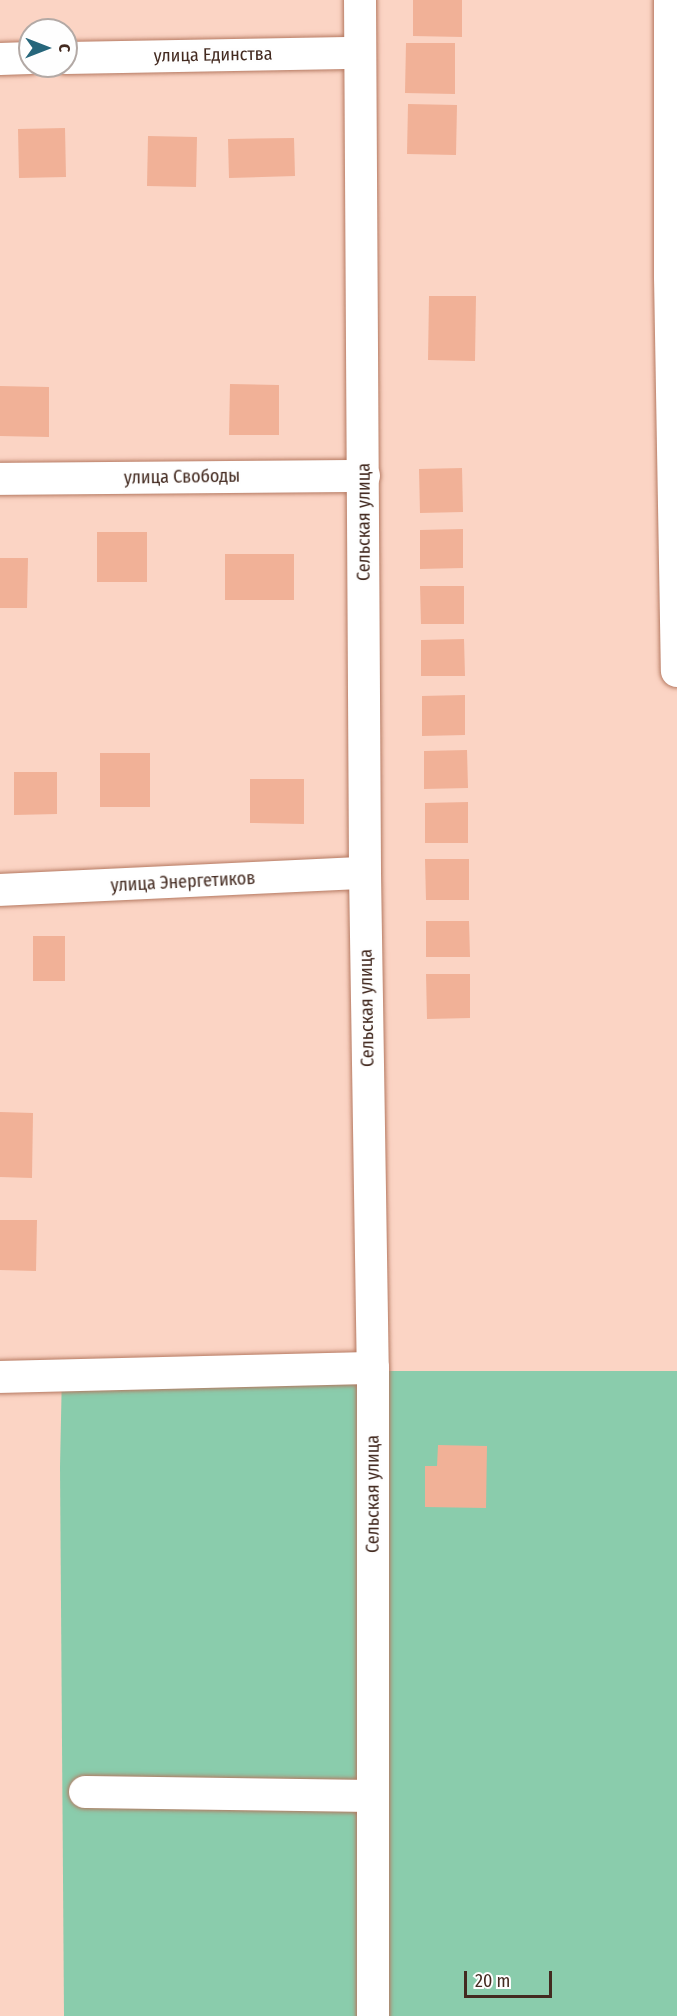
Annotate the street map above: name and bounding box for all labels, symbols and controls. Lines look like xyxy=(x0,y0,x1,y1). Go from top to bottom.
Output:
north arrow xyxy=(18,18,78,78)
street label: улица Единства xyxy=(153,43,273,67)
text: С xyxy=(55,44,74,52)
street label: Сельская улица xyxy=(353,463,375,581)
street label: улица Свободы xyxy=(124,465,240,489)
street label: улица Энергетиков xyxy=(110,867,256,897)
street label: Сельская улица xyxy=(355,949,379,1067)
street label: Сельская улица xyxy=(362,1435,384,1553)
scale bar xyxy=(467,1959,556,1997)
text: 20 m xyxy=(475,1970,510,1992)

